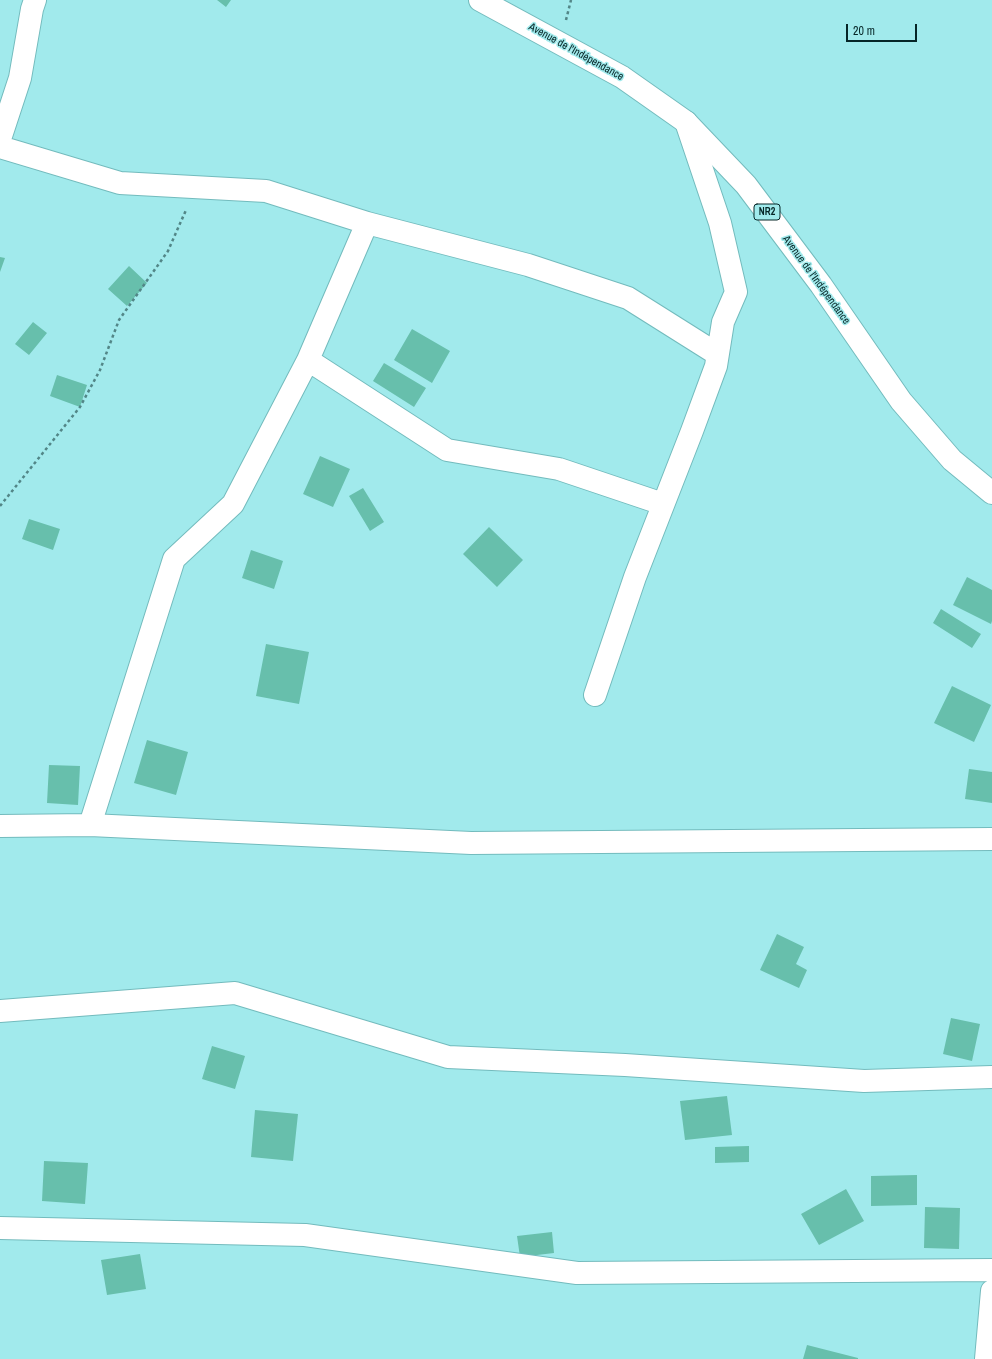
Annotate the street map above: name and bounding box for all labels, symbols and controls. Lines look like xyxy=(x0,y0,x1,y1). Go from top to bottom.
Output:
scale bar xyxy=(848,16,919,42)
street label: Avenue de l'Indépendance xyxy=(526,20,626,84)
text: 20 m xyxy=(853,23,875,39)
road number: NR2 xyxy=(754,204,780,220)
street label: Avenue de l'Indépendance xyxy=(779,233,853,327)

